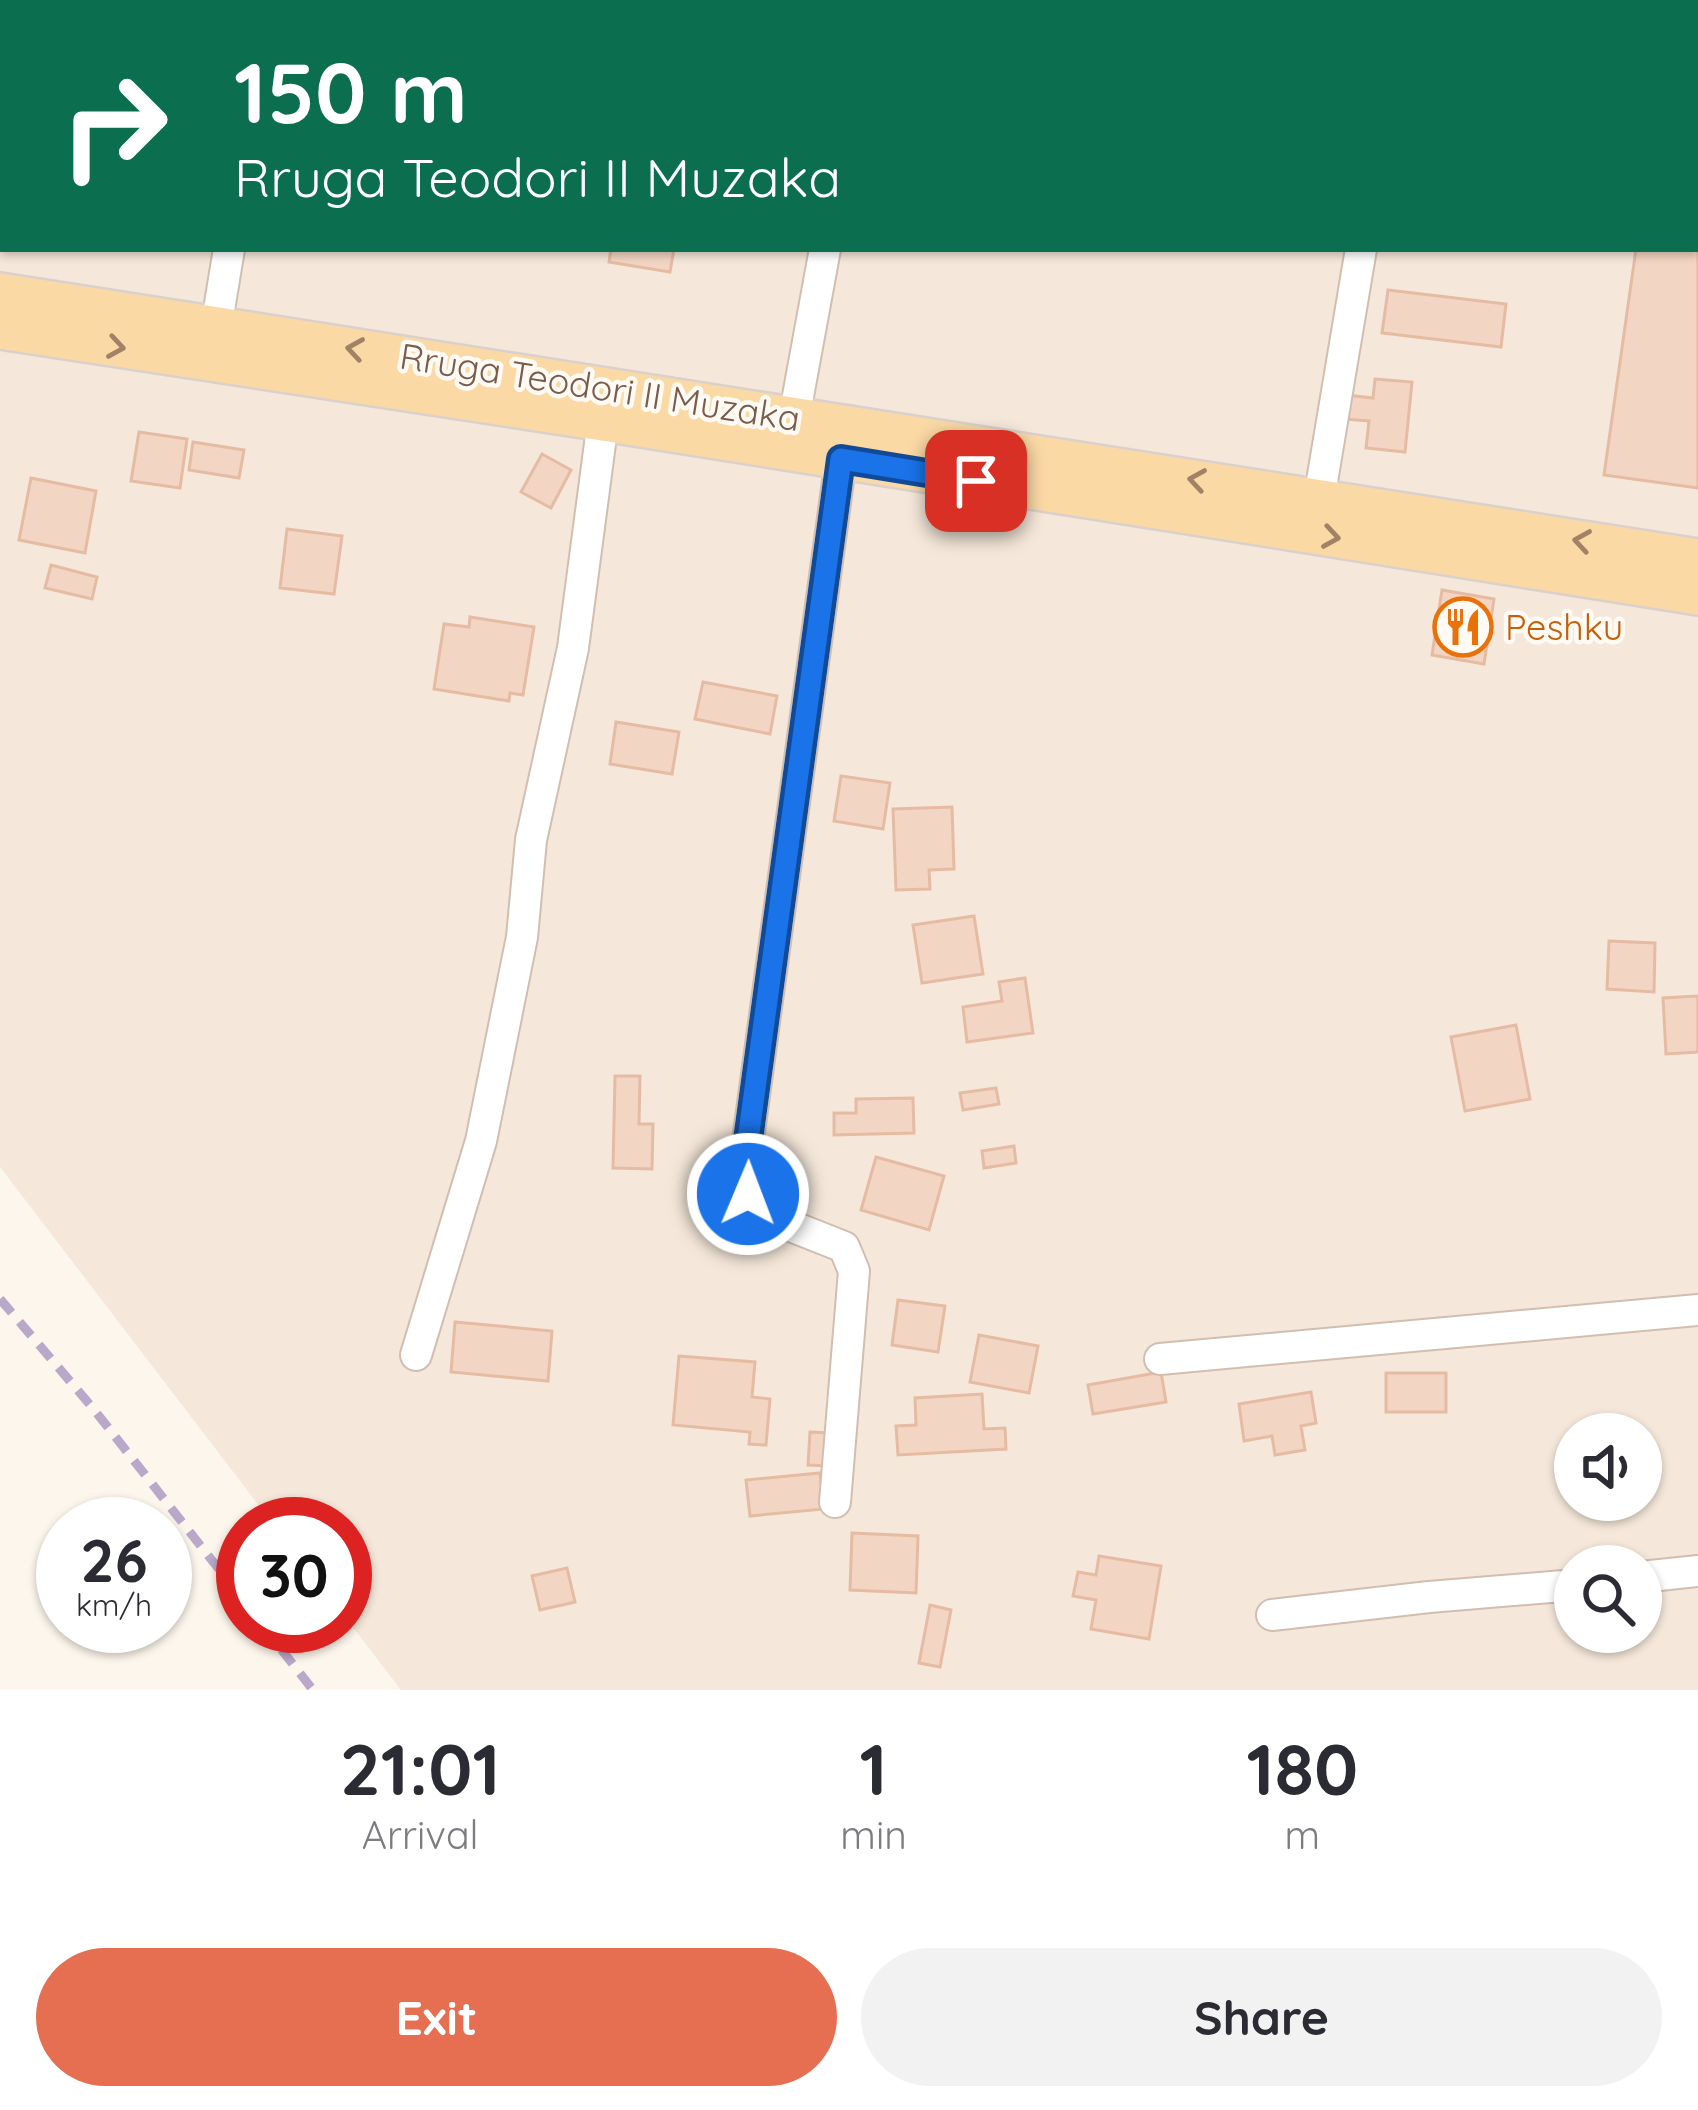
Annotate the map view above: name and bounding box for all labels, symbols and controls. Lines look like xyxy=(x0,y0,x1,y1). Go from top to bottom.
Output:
text: 150 m xyxy=(234,39,468,144)
icon: right xyxy=(36,48,192,204)
text: Rruga Teodori II Muzaka xyxy=(234,143,841,211)
one-way arrow xyxy=(106,333,125,359)
street label: Rruga Teodori II Muzaka xyxy=(397,333,803,440)
one-way arrow xyxy=(346,337,365,363)
pin xyxy=(925,430,1027,532)
icon: arrive xyxy=(943,448,1009,514)
one-way arrow xyxy=(1187,468,1207,494)
one-way arrow xyxy=(1321,523,1341,548)
one-way arrow xyxy=(1573,529,1593,554)
restaurant icon: Peshku xyxy=(1432,596,1494,658)
place label: Peshku xyxy=(1505,604,1623,649)
position arrow xyxy=(685,1131,811,1257)
map controls xyxy=(1554,1413,1662,1653)
button: sound xyxy=(1554,1413,1662,1521)
speed limit sign: 30 xyxy=(216,1497,372,1653)
text: 26 xyxy=(80,1522,148,1597)
button: search xyxy=(1554,1545,1662,1653)
text: km/h xyxy=(76,1586,152,1624)
text: 21:01 xyxy=(340,1723,501,1813)
text: 1 xyxy=(860,1723,888,1813)
text: 180 xyxy=(1247,1723,1358,1813)
text: Arrival xyxy=(362,1810,479,1859)
text: min xyxy=(840,1810,907,1859)
text: m xyxy=(1285,1810,1320,1859)
button: Exit xyxy=(36,1948,837,2086)
button: Share xyxy=(861,1948,1662,2086)

